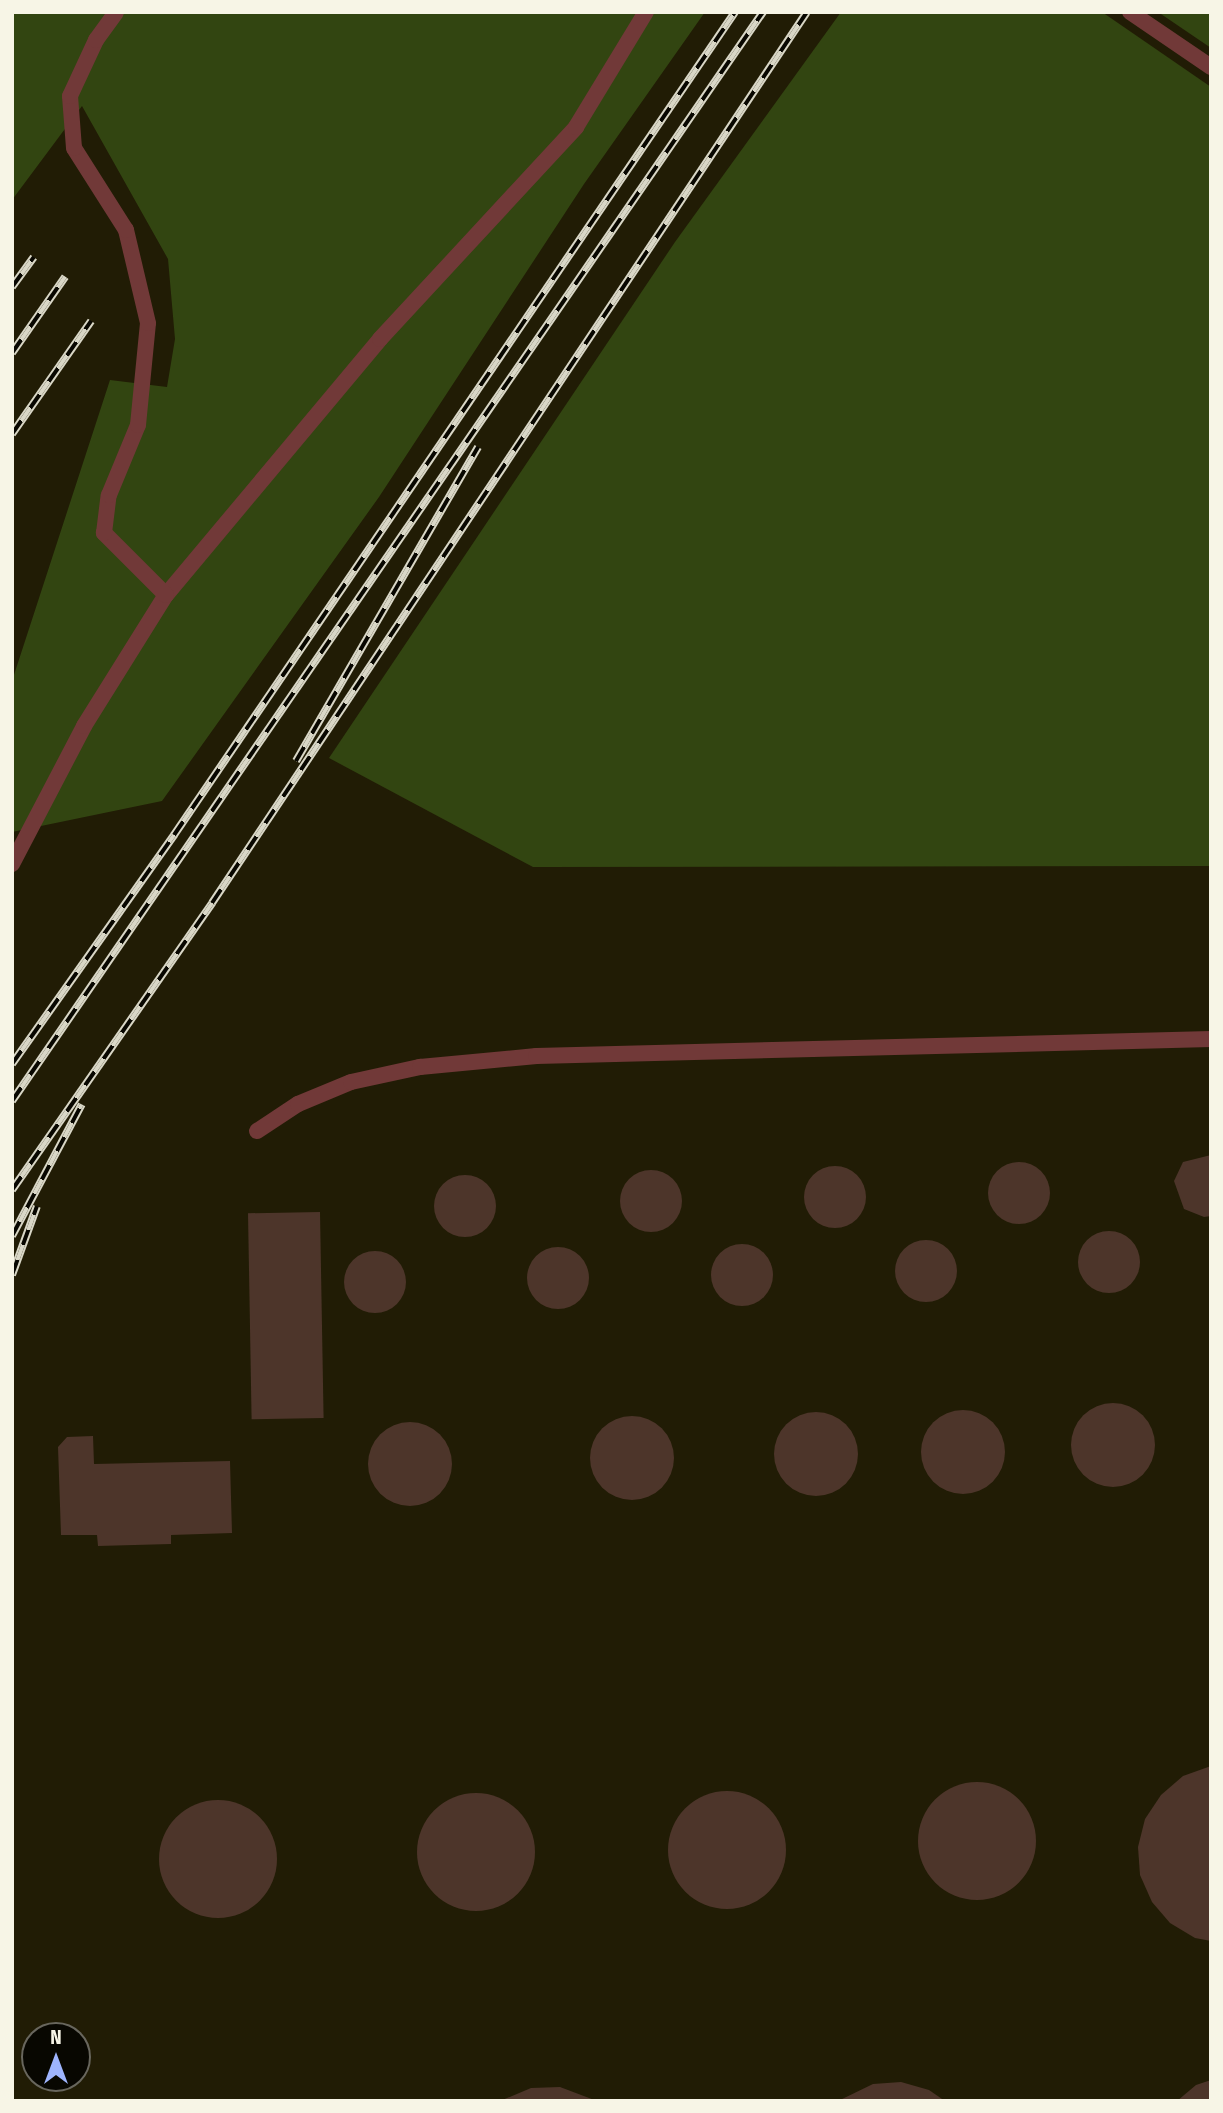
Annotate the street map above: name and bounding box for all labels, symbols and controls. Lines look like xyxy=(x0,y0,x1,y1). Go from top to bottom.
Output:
north arrow xyxy=(21,2022,91,2092)
text: N xyxy=(50,2026,62,2049)

